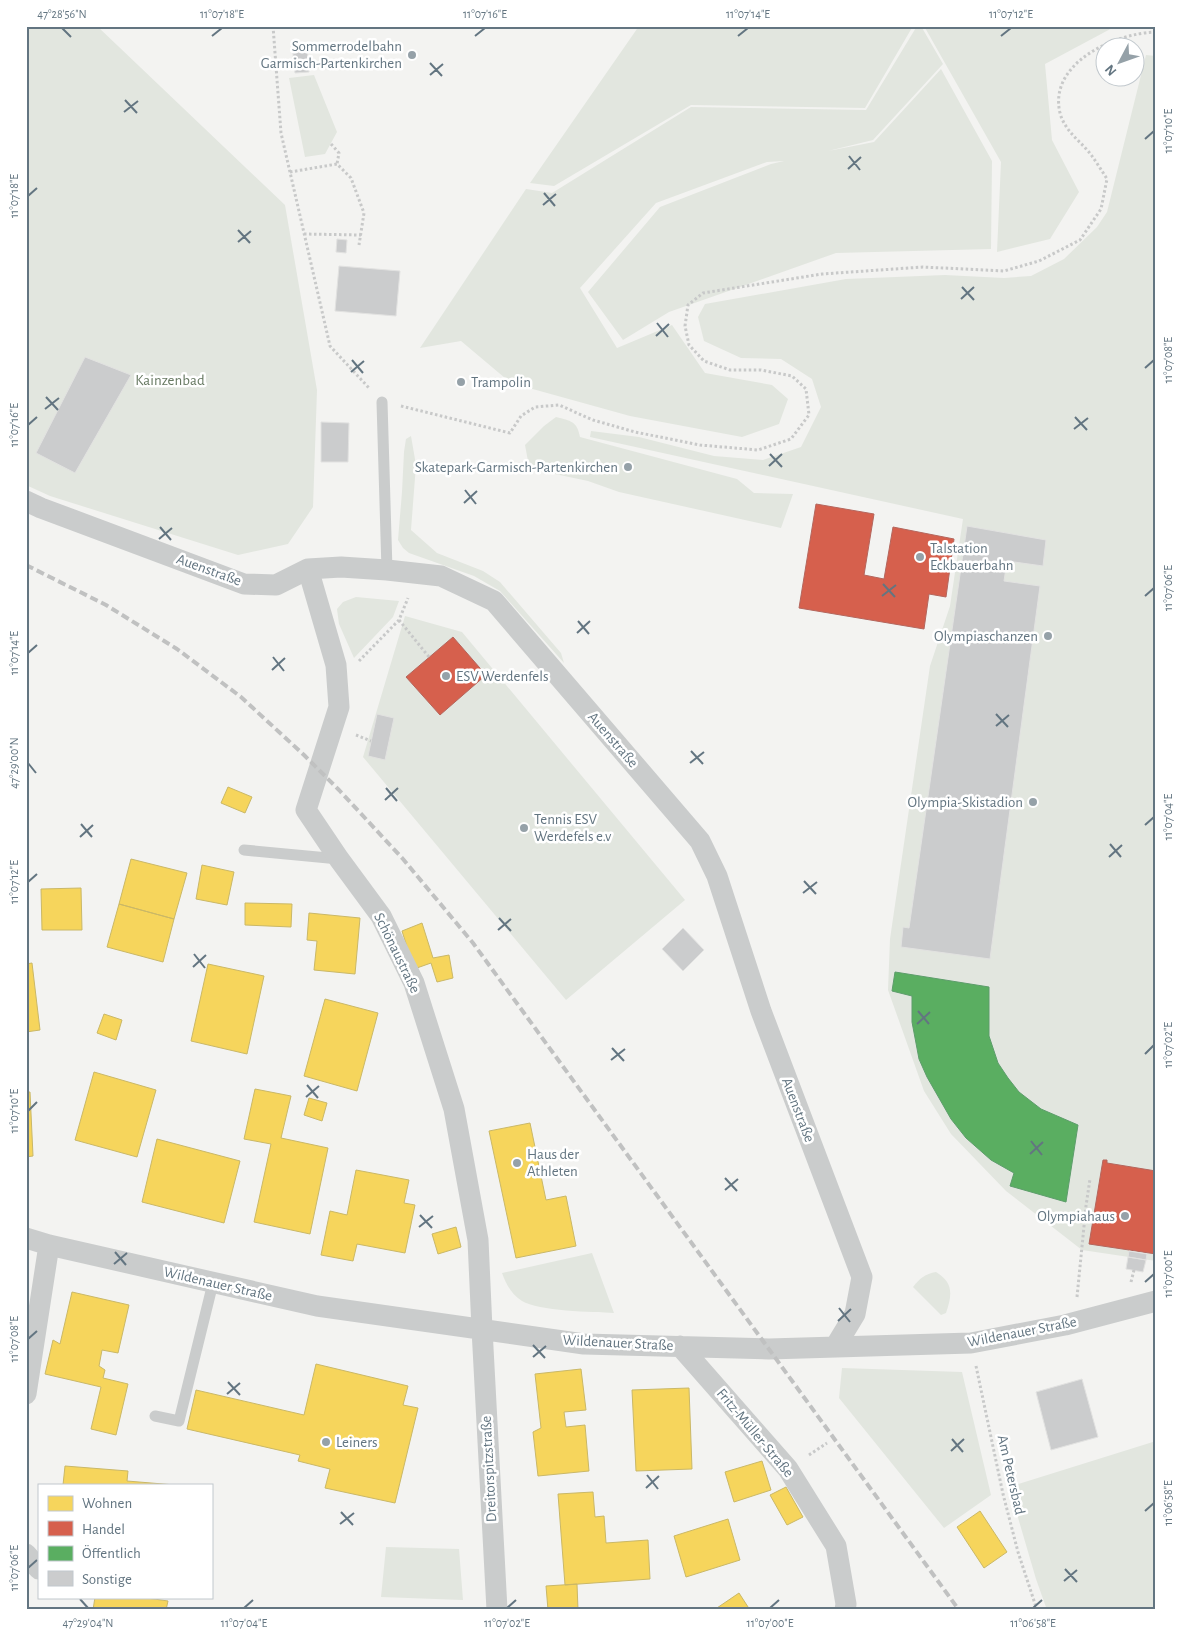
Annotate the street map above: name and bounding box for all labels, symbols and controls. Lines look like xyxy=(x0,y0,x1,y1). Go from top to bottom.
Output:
text: 47°28'56"N xyxy=(37,8,87,20)
text: 11°07'18"E xyxy=(200,8,244,20)
text: 11°07'16"E xyxy=(463,8,507,20)
text: 11°07'14"E xyxy=(726,8,770,20)
text: 11°07'12"E xyxy=(989,8,1033,20)
north arrow xyxy=(1094,38,1144,88)
place label: Sommerrodelbahn Garmisch-Partenkirchen xyxy=(261,39,402,71)
marker: Sommerrodelbahn Garmisch-Partenkirchen xyxy=(406,49,418,61)
text: N xyxy=(1102,62,1119,78)
text: 11°07'10"E xyxy=(1162,108,1174,153)
text: 11°07'18"E xyxy=(8,174,20,218)
text: 11°07'08"E xyxy=(1162,337,1174,383)
park label: Kainzenbad xyxy=(135,373,205,388)
place label: Trampolin xyxy=(471,375,531,390)
marker: Trampolin xyxy=(455,376,467,388)
text: 11°07'16"E xyxy=(8,403,20,447)
place label: Skatepark-Garmisch-Partenkirchen xyxy=(415,460,618,475)
marker: Skatepark-Garmisch-Partenkirchen xyxy=(622,461,634,473)
place label: Talstation Eckbauerbahn xyxy=(930,541,1014,573)
street label: Auenstraße xyxy=(175,551,244,589)
marker: Talstation Eckbauerbahn xyxy=(914,551,926,563)
text: 11°07'06"E xyxy=(1162,565,1174,611)
place label: Olympiaschanzen xyxy=(934,629,1038,644)
marker: Olympiaschanzen xyxy=(1042,630,1054,642)
text: 11°07'14"E xyxy=(8,631,20,675)
place label: ESV Werdenfels xyxy=(456,669,548,684)
marker: ESV Werdenfels xyxy=(440,670,452,682)
street label: Auenstraße xyxy=(585,709,641,771)
text: 47°29'00"N xyxy=(8,737,20,789)
text: 11°07'04"E xyxy=(1162,794,1174,840)
place label: Olympia-Skistadion xyxy=(908,795,1023,810)
marker: Olympia-Skistadion xyxy=(1027,796,1039,808)
place label: Tennis ESV Werdefels e.v xyxy=(534,812,612,844)
marker: Tennis ESV Werdefels e.v xyxy=(518,822,530,834)
text: 11°07'12"E xyxy=(8,860,20,904)
street label: Schönaustraße xyxy=(371,911,423,995)
text: 11°07'02"E xyxy=(1162,1022,1174,1068)
street label: Auenstraße xyxy=(779,1076,817,1144)
text: 11°07'10"E xyxy=(8,1088,20,1133)
place label: Haus der Athleten xyxy=(527,1147,579,1179)
marker: Haus der Athleten xyxy=(511,1157,523,1169)
place label: Olympiahaus xyxy=(1037,1209,1115,1224)
marker: Olympiahaus xyxy=(1119,1210,1131,1222)
text: 11°07'00"E xyxy=(1162,1250,1174,1297)
street label: Wildenauer Straße xyxy=(162,1264,274,1304)
street label: Wildenauer Straße xyxy=(966,1314,1078,1350)
text: 11°07'08"E xyxy=(8,1316,20,1362)
street label: Wildenauer Straße xyxy=(562,1333,674,1353)
street label: Fritz-Müller-Straße xyxy=(714,1386,796,1480)
street label: Dreitorspitzstraße xyxy=(479,1415,499,1523)
street label: Am Petersbad xyxy=(995,1434,1028,1517)
place label: Leiners xyxy=(336,1435,378,1450)
marker: Leiners xyxy=(320,1436,332,1448)
text: 11°06'58"E xyxy=(1162,1480,1174,1526)
legend xyxy=(38,1484,212,1598)
text: Wohnen xyxy=(82,1496,132,1511)
text: Handel xyxy=(82,1522,125,1537)
text: Öffentlich xyxy=(82,1544,141,1561)
text: 11°07'06"E xyxy=(8,1545,20,1591)
text: Sonstige xyxy=(82,1572,132,1587)
text: 47°29'04"N xyxy=(62,1617,114,1629)
text: 11°07'04"E xyxy=(221,1617,267,1629)
text: 11°07'02"E xyxy=(484,1617,530,1629)
text: 11°07'00"E xyxy=(747,1617,794,1629)
text: 11°06'58"E xyxy=(1010,1617,1056,1629)

